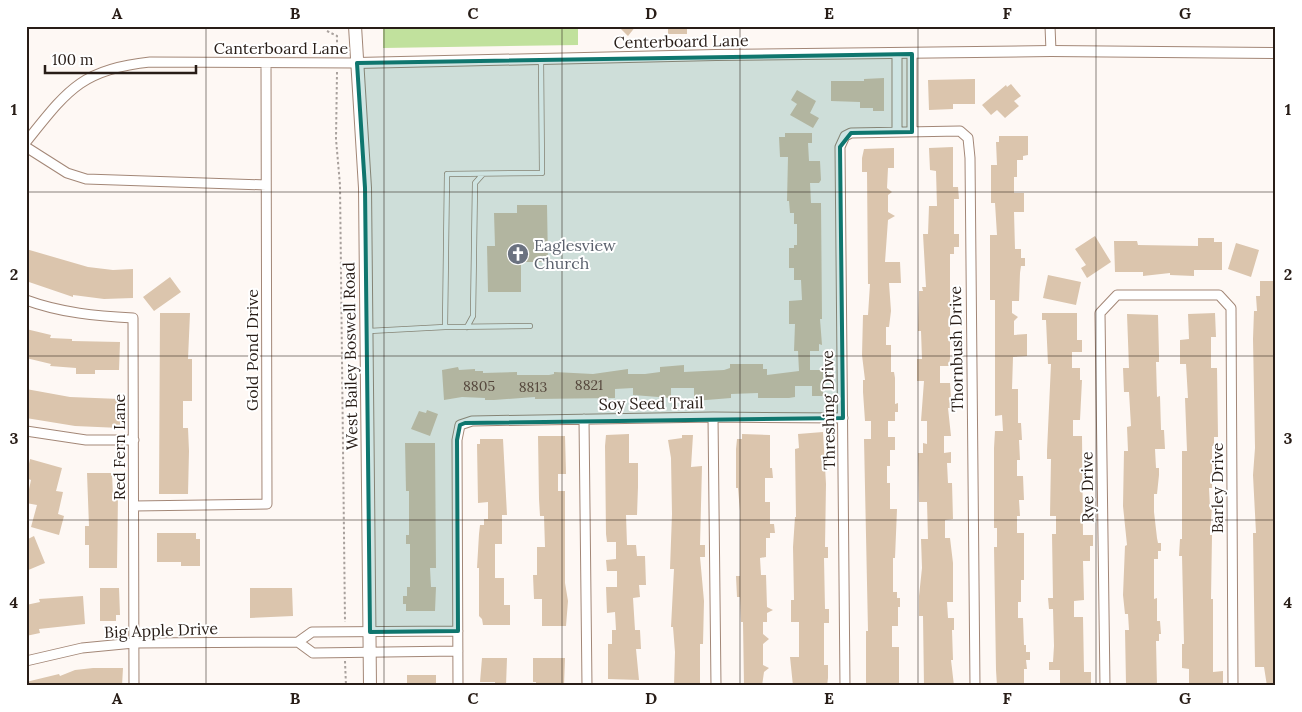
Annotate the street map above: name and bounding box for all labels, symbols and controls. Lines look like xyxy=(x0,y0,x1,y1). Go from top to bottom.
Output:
text: A xyxy=(112,3,123,23)
text: B xyxy=(290,3,301,23)
text: C xyxy=(467,3,479,23)
text: D xyxy=(645,3,657,23)
text: E xyxy=(824,3,834,23)
text: F xyxy=(1002,3,1012,23)
text: G xyxy=(1179,3,1191,23)
street label: Centerboard Lane xyxy=(613,30,749,52)
street label: Canterboard Lane xyxy=(214,38,349,58)
scale bar xyxy=(45,42,196,74)
text: 100 m xyxy=(52,50,93,69)
text: 1 xyxy=(11,99,17,119)
text: 1 xyxy=(1285,99,1291,119)
place label: Eaglesview Church xyxy=(534,235,616,273)
church icon: Eaglesview Church xyxy=(506,242,530,266)
street label: West Bailey Boswell Road xyxy=(338,261,362,450)
text: 2 xyxy=(10,264,18,284)
text: 2 xyxy=(1284,264,1292,284)
street label: Thornbush Drive xyxy=(945,286,967,412)
street label: Gold Pond Drive xyxy=(242,289,262,411)
street label: Threshing Drive xyxy=(817,350,839,470)
house number: 8821 xyxy=(575,376,603,394)
house number: 8805 xyxy=(463,377,495,395)
house number: 8813 xyxy=(519,378,548,396)
street label: Soy Seed Trail xyxy=(598,392,704,414)
street label: Red Fern Lane xyxy=(109,393,129,500)
text: 3 xyxy=(10,428,19,448)
text: 3 xyxy=(1284,428,1293,448)
street label: Barley Drive xyxy=(1207,442,1227,533)
street label: Rye Drive xyxy=(1076,451,1098,523)
text: 4 xyxy=(10,592,19,612)
text: 4 xyxy=(1284,592,1293,612)
street label: Big Apple Drive xyxy=(104,618,219,642)
text: A xyxy=(112,688,123,708)
text: B xyxy=(290,688,301,708)
text: C xyxy=(467,688,479,708)
text: D xyxy=(645,688,657,708)
text: E xyxy=(824,688,834,708)
text: F xyxy=(1002,688,1012,708)
text: G xyxy=(1179,688,1191,708)

